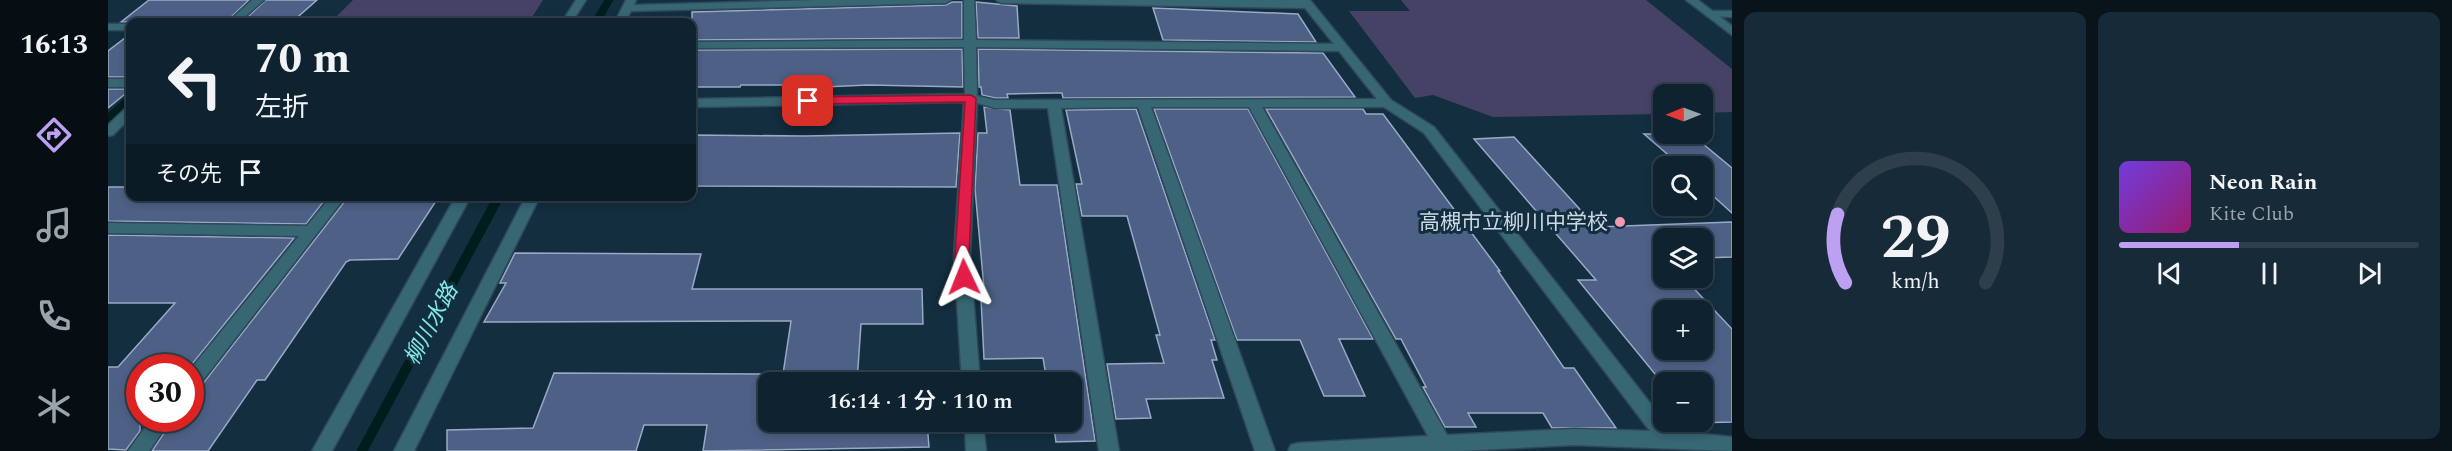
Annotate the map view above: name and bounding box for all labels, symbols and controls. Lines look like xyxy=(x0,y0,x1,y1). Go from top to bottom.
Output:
text: 16:13 xyxy=(20,24,88,66)
text: 70 m xyxy=(255,28,350,91)
icon: left xyxy=(156,42,234,120)
pin xyxy=(782,75,833,126)
icon: arrive xyxy=(791,84,824,117)
north arrow xyxy=(1653,84,1713,144)
map controls xyxy=(1653,84,1713,432)
text: 左折 xyxy=(255,87,309,129)
icon: directions xyxy=(33,114,75,156)
icon: arrive xyxy=(234,156,267,189)
button: search xyxy=(1653,156,1713,216)
text: その先 xyxy=(156,158,222,191)
text: Neon Rain xyxy=(2209,166,2317,199)
text: 29 xyxy=(1880,191,1950,286)
text: Kite Club xyxy=(2209,199,2294,229)
icon: music xyxy=(33,204,75,246)
place label: 高槻市立柳川中学校 xyxy=(1419,207,1608,239)
marker: 高槻市立柳川中学校 xyxy=(1613,215,1627,229)
button: layers xyxy=(1653,228,1713,288)
position arrow xyxy=(932,245,996,309)
icon: previous xyxy=(2153,257,2186,290)
icon: pause xyxy=(2253,257,2286,290)
icon: next xyxy=(2353,257,2386,290)
text: km/h xyxy=(1891,265,1939,298)
water label: 柳川水路 xyxy=(396,276,467,371)
icon: phone xyxy=(33,295,75,337)
button: + xyxy=(1653,300,1713,360)
speed limit sign: 30 xyxy=(126,354,204,432)
button: − xyxy=(1653,372,1713,432)
icon: climate xyxy=(33,385,75,427)
text: 16:14 · 1 分 · 110 m xyxy=(827,385,1013,418)

